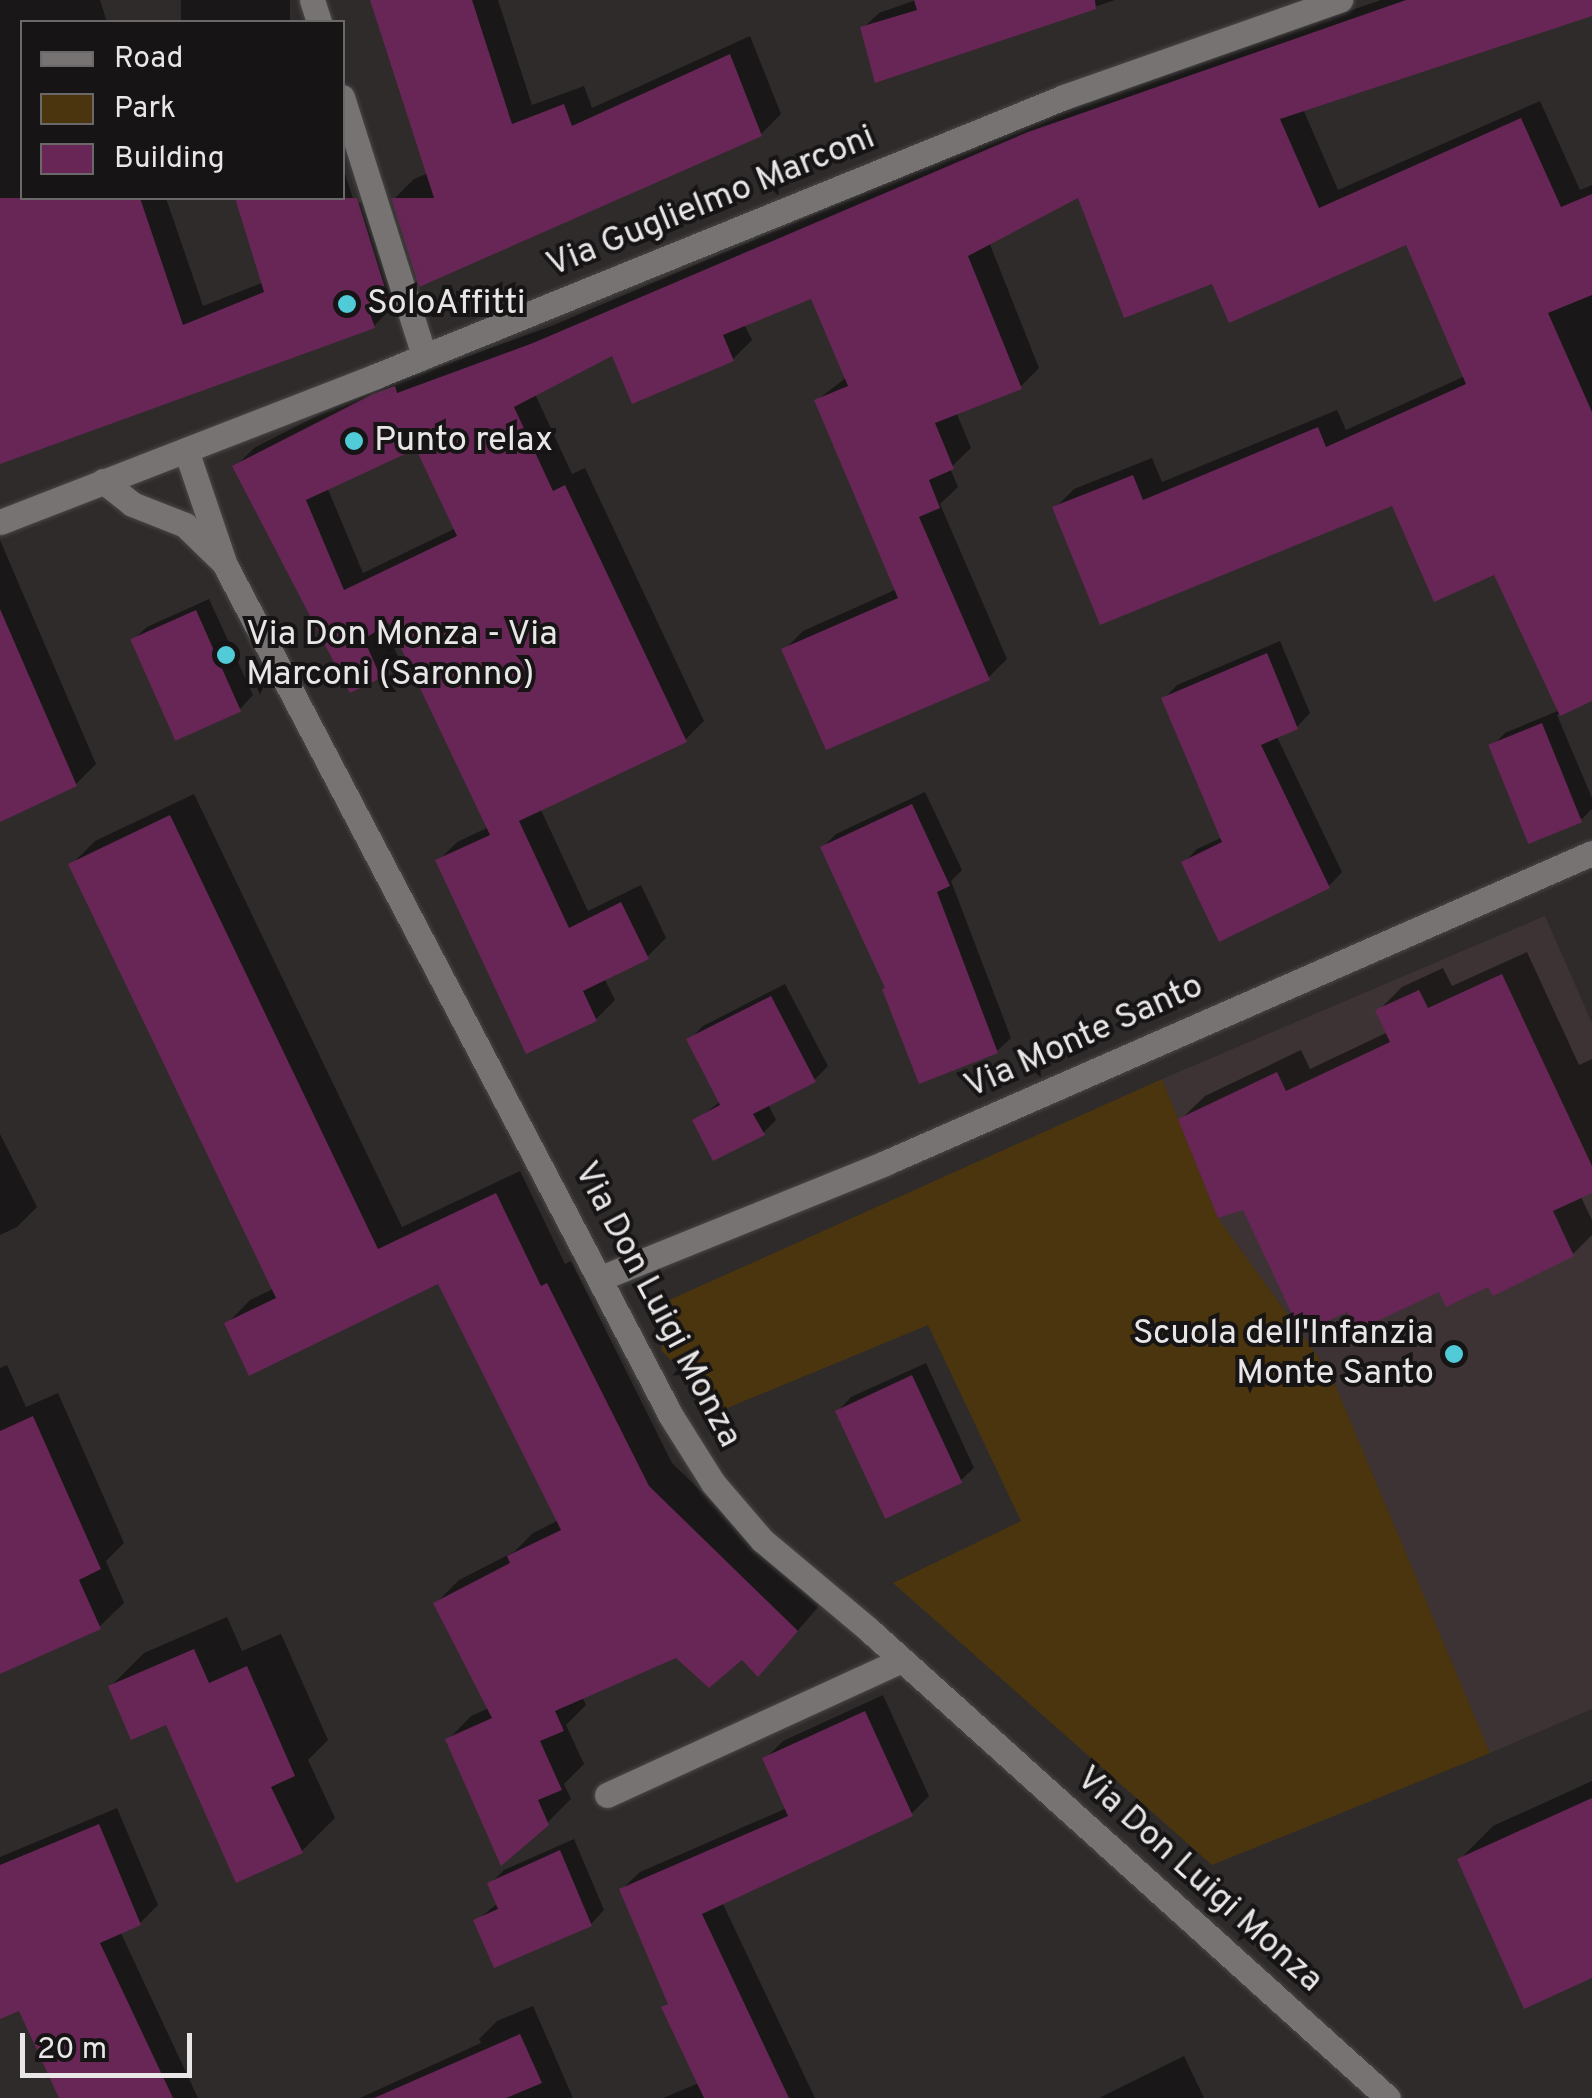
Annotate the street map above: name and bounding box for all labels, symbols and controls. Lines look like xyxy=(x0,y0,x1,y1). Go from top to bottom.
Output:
legend xyxy=(20,20,345,200)
text: Road xyxy=(114,41,183,78)
text: Park xyxy=(114,91,176,128)
street label: Via Guglielmo Marconi xyxy=(541,117,881,287)
text: Building xyxy=(114,141,225,178)
place label: SoloAffitti xyxy=(367,283,526,325)
marker: SoloAffitti xyxy=(336,293,358,315)
place label: Punto relax xyxy=(374,420,553,462)
marker: Punto relax xyxy=(343,430,365,452)
place label: Via Don Monza - Via Marconi (Saronno) xyxy=(246,614,559,696)
marker: Via Don Monza - Via Marconi (Saronno) xyxy=(215,644,237,666)
street label: Via Monte Santo xyxy=(958,966,1210,1108)
street label: Via Don Luigi Monza xyxy=(564,1155,750,1455)
place label: Scuola dell'Infanzia Monte Santo xyxy=(1133,1313,1434,1395)
marker: Scuola dell'Infanzia Monte Santo xyxy=(1443,1343,1465,1365)
street label: Via Don Luigi Monza xyxy=(1067,1758,1331,2002)
scale bar xyxy=(25,2013,198,2075)
text: 20 m xyxy=(37,2032,107,2069)

